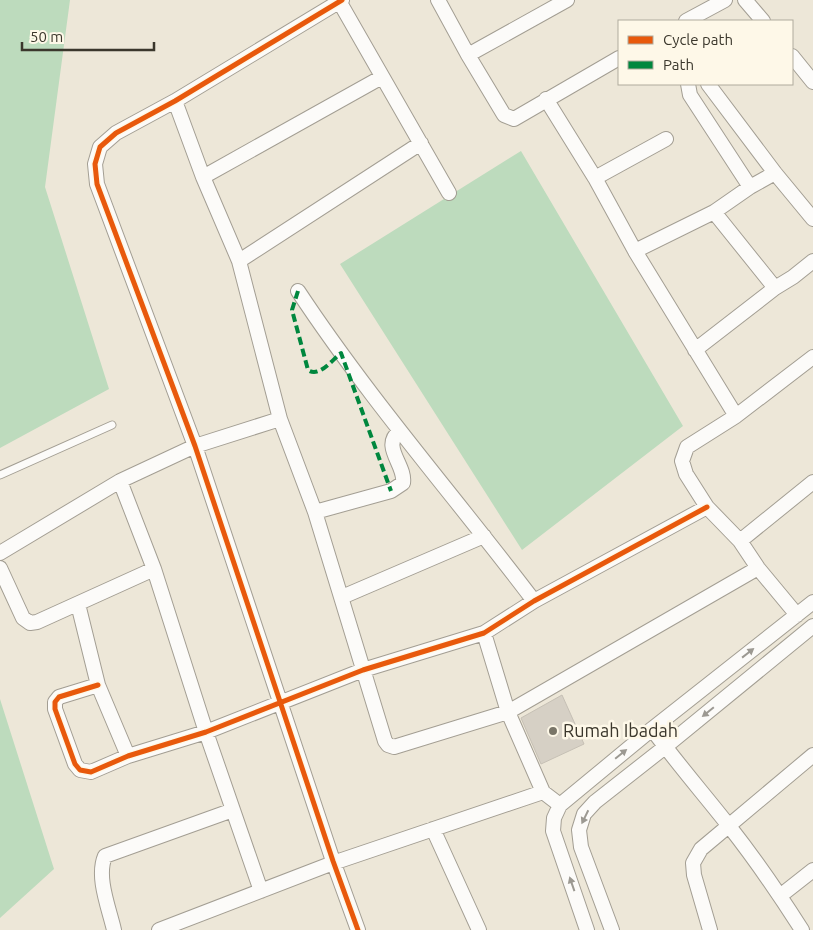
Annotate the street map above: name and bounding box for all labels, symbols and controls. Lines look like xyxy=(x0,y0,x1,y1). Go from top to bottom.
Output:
scale bar xyxy=(22,20,155,52)
legend xyxy=(618,20,793,85)
text: 50 m xyxy=(30,28,63,45)
text: Cycle path xyxy=(663,31,733,48)
text: Path xyxy=(663,56,694,73)
one-way arrow xyxy=(741,648,754,659)
one-way arrow xyxy=(701,707,714,718)
place label: Rumah Ibadah xyxy=(563,720,678,740)
marker: Rumah Ibadah xyxy=(547,725,559,737)
one-way arrow xyxy=(614,749,627,760)
one-way arrow xyxy=(580,809,589,824)
one-way arrow xyxy=(567,876,575,891)

